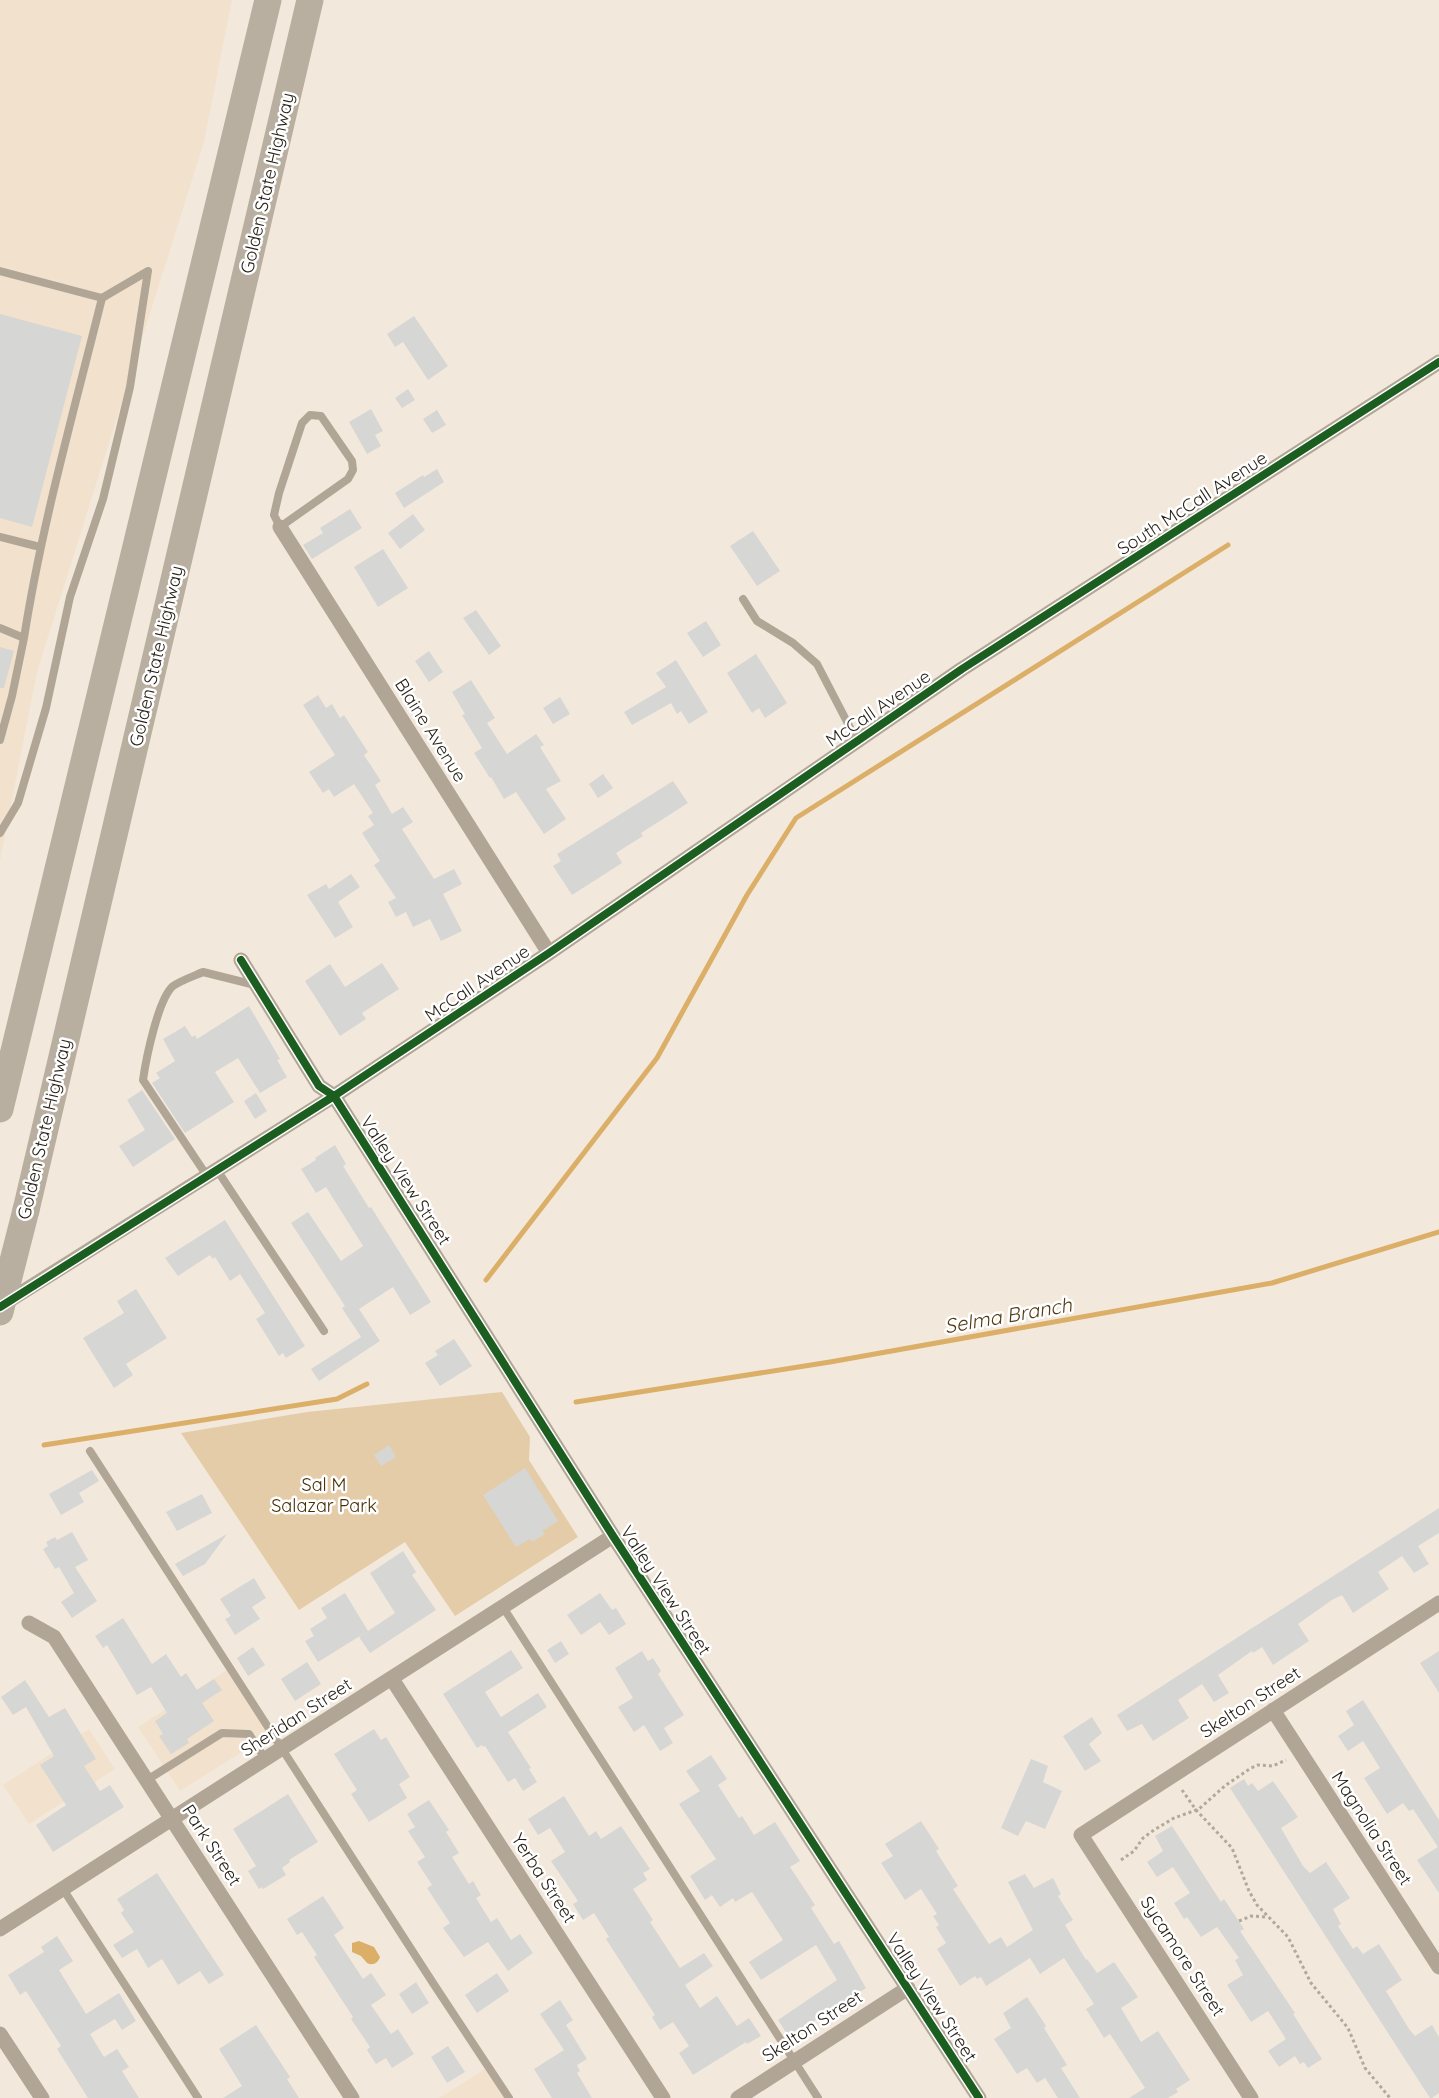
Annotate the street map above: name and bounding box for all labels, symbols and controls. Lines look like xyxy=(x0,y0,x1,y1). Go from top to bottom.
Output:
street label: Golden State Highway xyxy=(235,90,299,276)
street label: South McCall Avenue xyxy=(1113,446,1271,560)
street label: Golden State Highway xyxy=(124,563,188,749)
street label: McCall Avenue xyxy=(821,664,935,752)
street label: Blaine Avenue xyxy=(390,674,472,786)
street label: McCall Avenue xyxy=(420,939,534,1027)
street label: Golden State Highway xyxy=(12,1036,76,1222)
street label: Valley View Street xyxy=(356,1111,456,1249)
water label: Selma Branch xyxy=(942,1291,1074,1338)
park label: Sal M Salazar Park xyxy=(271,1473,377,1517)
street label: Valley View Street xyxy=(616,1521,716,1659)
street label: Skelton Street xyxy=(1196,1661,1304,1743)
street label: Sheridan Street xyxy=(236,1673,356,1761)
street label: Magnolia Street xyxy=(1327,1767,1417,1889)
street label: Park Street xyxy=(177,1800,247,1890)
street label: Yerba Street xyxy=(506,1829,582,1927)
street label: Sycamore Street xyxy=(1136,1892,1230,2020)
street label: Valley View Street xyxy=(882,1928,982,2066)
street label: Skelton Street xyxy=(758,1985,866,2067)

